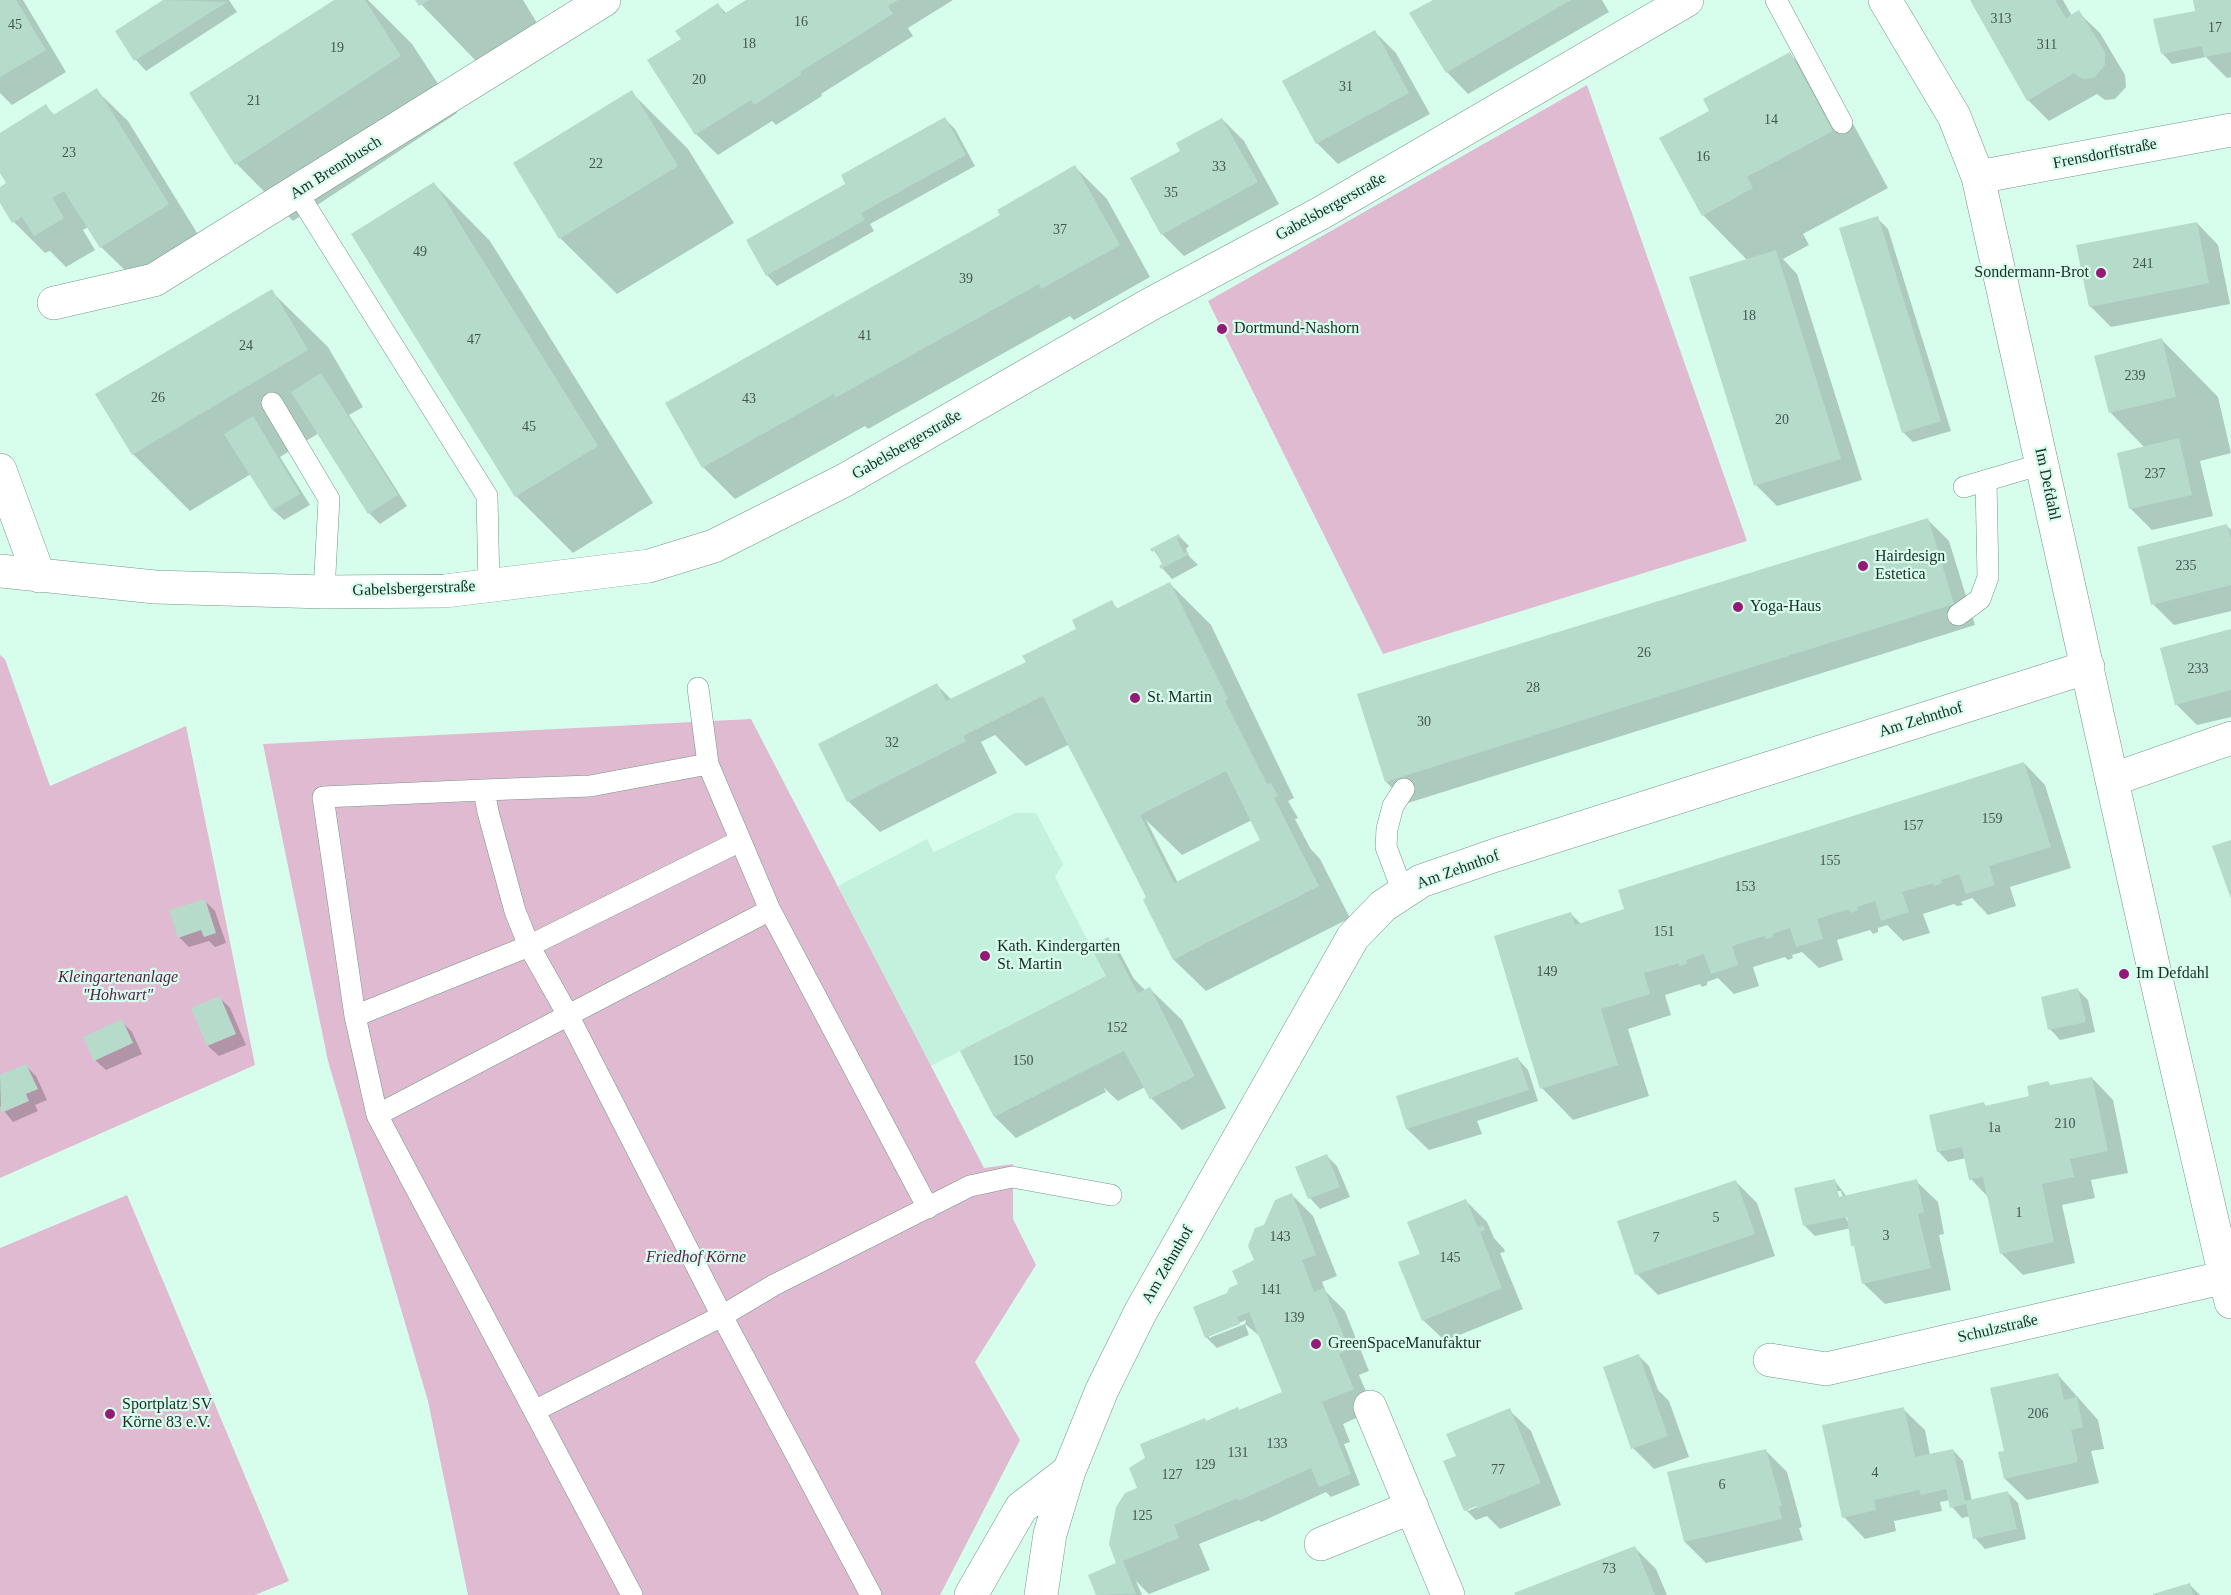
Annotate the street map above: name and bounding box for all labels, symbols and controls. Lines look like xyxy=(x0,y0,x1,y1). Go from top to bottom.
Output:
house number: 313 xyxy=(1990,11,2012,27)
house number: 16 xyxy=(794,14,808,30)
house number: 45 xyxy=(8,17,22,33)
house number: 17 xyxy=(2208,20,2222,36)
house number: 18 xyxy=(742,36,756,52)
house number: 311 xyxy=(2037,37,2057,53)
house number: 19 xyxy=(330,40,344,56)
house number: 20 xyxy=(692,72,706,88)
house number: 31 xyxy=(1339,79,1353,95)
house number: 21 xyxy=(247,93,261,109)
house number: 14 xyxy=(1764,112,1778,128)
street label: Am Brennbusch xyxy=(287,132,385,204)
street label: Frensdorffstraße xyxy=(2051,135,2159,173)
house number: 23 xyxy=(62,145,76,161)
house number: 16 xyxy=(1696,149,1710,165)
house number: 22 xyxy=(589,156,603,172)
house number: 33 xyxy=(1212,159,1226,175)
street label: Gabelsbergerstraße xyxy=(1272,169,1390,245)
house number: 35 xyxy=(1164,185,1178,201)
house number: 37 xyxy=(1053,222,1067,238)
house number: 49 xyxy=(413,244,427,260)
house number: 241 xyxy=(2132,256,2154,272)
place label: Sondermann-Brot xyxy=(1974,263,2089,283)
marker: Sondermann-Brot xyxy=(2094,266,2108,280)
house number: 39 xyxy=(959,271,973,287)
house number: 18 xyxy=(1742,308,1756,324)
place label: Dortmund-Nashorn xyxy=(1234,319,1359,339)
marker: Dortmund-Nashorn xyxy=(1215,322,1229,336)
house number: 41 xyxy=(858,328,872,344)
house number: 47 xyxy=(467,332,481,348)
house number: 24 xyxy=(239,338,253,354)
house number: 239 xyxy=(2124,368,2146,384)
house number: 26 xyxy=(151,390,165,406)
house number: 43 xyxy=(742,391,756,407)
street label: Gabelsbergerstraße xyxy=(849,406,965,484)
house number: 20 xyxy=(1775,412,1789,428)
house number: 45 xyxy=(522,419,536,435)
street label: Im Defdahl xyxy=(2030,446,2064,522)
house number: 237 xyxy=(2144,466,2166,482)
place label: Hairdesign Estetica xyxy=(1875,547,1945,585)
house number: 235 xyxy=(2176,558,2196,574)
marker: Hairdesign Estetica xyxy=(1856,559,1870,573)
street label: Gabelsbergerstraße xyxy=(352,577,476,601)
place label: Yoga-Haus xyxy=(1750,597,1821,617)
marker: Yoga-Haus xyxy=(1731,600,1745,614)
house number: 26 xyxy=(1637,645,1651,661)
house number: 233 xyxy=(2188,661,2208,677)
house number: 28 xyxy=(1526,680,1540,696)
place label: St. Martin xyxy=(1147,688,1212,708)
marker: St. Martin xyxy=(1128,691,1142,705)
street label: Am Zehnthof xyxy=(1877,698,1965,742)
house number: 30 xyxy=(1417,714,1431,730)
house number: 32 xyxy=(885,735,899,751)
house number: 159 xyxy=(1982,811,2002,827)
house number: 157 xyxy=(1902,818,1924,834)
street label: Am Zehnthof xyxy=(1414,846,1502,894)
house number: 155 xyxy=(1820,853,1840,869)
house number: 153 xyxy=(1734,879,1756,895)
house number: 151 xyxy=(1654,924,1674,940)
place label: Kath. Kindergarten St. Martin xyxy=(997,937,1120,975)
marker: Kath. Kindergarten St. Martin xyxy=(978,949,992,963)
house number: 149 xyxy=(1536,964,1558,980)
place label: Im Defdahl xyxy=(2136,964,2209,984)
marker: Im Defdahl xyxy=(2117,967,2131,981)
park label: Kleingartenanlage "Hohwart" xyxy=(58,968,178,1006)
house number: 152 xyxy=(1106,1020,1128,1036)
house number: 150 xyxy=(1012,1053,1034,1069)
house number: 210 xyxy=(2054,1116,2076,1132)
house number: 1a xyxy=(1987,1120,2001,1136)
house number: 1 xyxy=(2016,1205,2022,1221)
house number: 5 xyxy=(1712,1210,1720,1226)
street label: Am Zehnthof xyxy=(1138,1223,1198,1307)
house number: 3 xyxy=(1882,1228,1889,1244)
house number: 143 xyxy=(1270,1229,1290,1245)
house number: 7 xyxy=(1652,1230,1660,1246)
park label: Friedhof Körne xyxy=(646,1248,746,1268)
house number: 145 xyxy=(1440,1250,1460,1266)
house number: 141 xyxy=(1260,1282,1282,1298)
house number: 139 xyxy=(1284,1310,1304,1326)
street label: Schulzstraße xyxy=(1956,1310,2040,1348)
place label: GreenSpaceManufaktur xyxy=(1328,1334,1481,1354)
marker: GreenSpaceManufaktur xyxy=(1309,1337,1323,1351)
place label: Sportplatz SV Körne 83 e.V. xyxy=(122,1395,212,1433)
house number: 206 xyxy=(2028,1406,2048,1422)
marker: Sportplatz SV Körne 83 e.V. xyxy=(103,1407,117,1421)
house number: 133 xyxy=(1266,1436,1288,1452)
house number: 131 xyxy=(1228,1445,1248,1461)
house number: 129 xyxy=(1194,1457,1216,1473)
house number: 77 xyxy=(1491,1462,1505,1478)
house number: 4 xyxy=(1872,1465,1878,1481)
house number: 127 xyxy=(1162,1467,1182,1483)
house number: 6 xyxy=(1718,1477,1726,1493)
house number: 125 xyxy=(1132,1508,1152,1524)
house number: 73 xyxy=(1602,1561,1616,1577)

